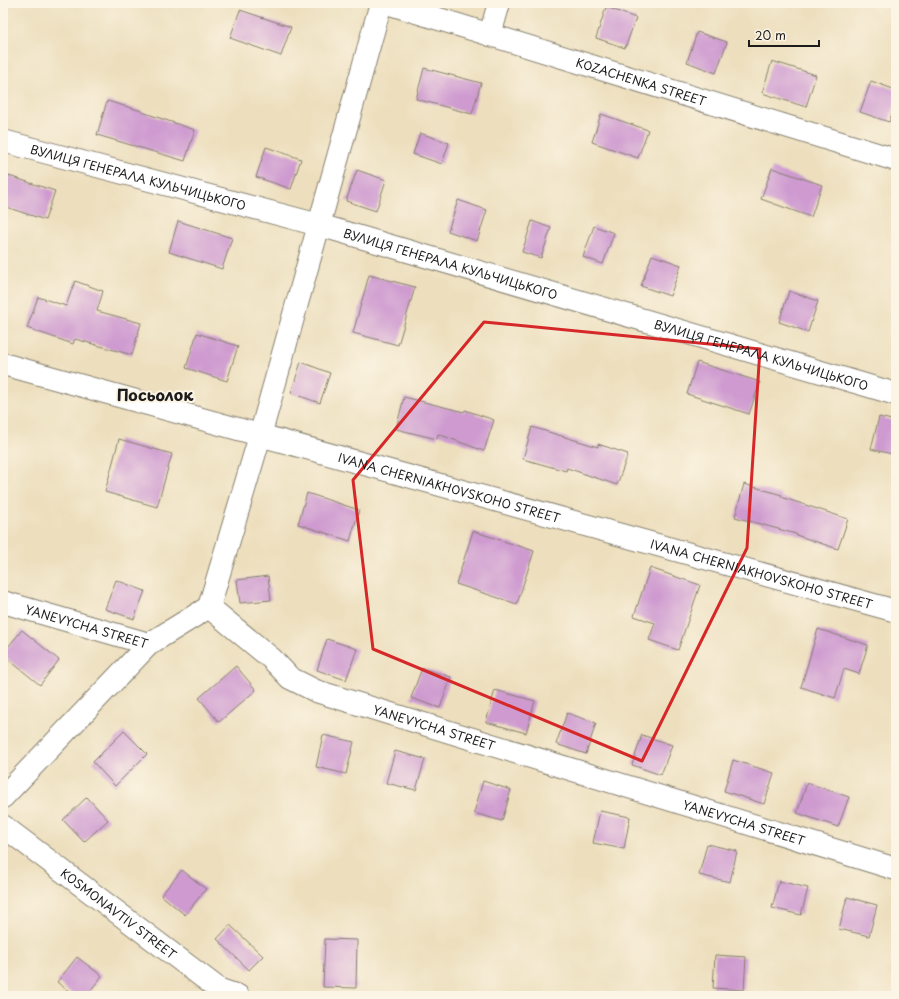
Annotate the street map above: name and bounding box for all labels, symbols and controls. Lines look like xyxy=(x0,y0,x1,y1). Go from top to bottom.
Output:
scale bar xyxy=(749,22,819,48)
text: 20 m xyxy=(755,26,786,44)
street label: KOZACHENKA STREET xyxy=(574,53,709,110)
street label: ВУЛИЦЯ ГЕНЕРАЛА КУЛЬЧИЦЬКОГО xyxy=(29,140,248,214)
street label: ВУЛИЦЯ ГЕНЕРАЛА КУЛЬЧИЦЬКОГО xyxy=(341,224,560,303)
street label: ВУЛИЦЯ ГЕНЕРАЛА КУЛЬЧИЦЬКОГО xyxy=(652,315,871,394)
district label: Посьолок xyxy=(117,382,194,406)
street label: IVANA CHERNIAKHOVSKOHO STREET xyxy=(336,448,563,527)
street label: IVANA CHERNIAKHOVSKOHO STREET xyxy=(648,535,875,613)
street label: YANEVYCHA STREET xyxy=(23,600,151,652)
street label: YANEVYCHA STREET xyxy=(371,700,498,755)
street label: YANEVYCHA STREET xyxy=(681,795,808,850)
street label: KOSMONAVTIV STREET xyxy=(57,864,181,964)

